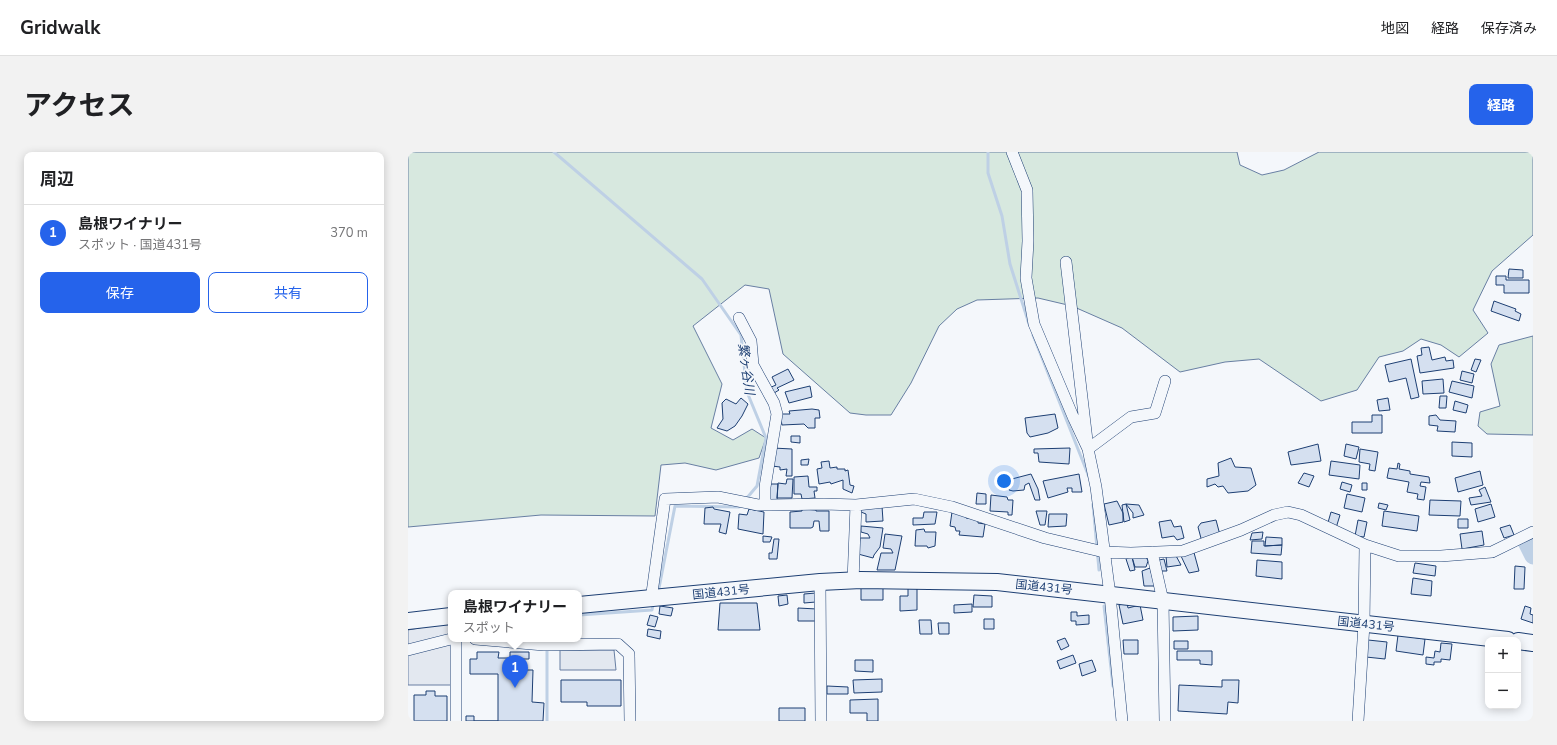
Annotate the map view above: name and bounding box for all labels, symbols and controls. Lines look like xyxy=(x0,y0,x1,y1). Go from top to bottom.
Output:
text: Gridwalk xyxy=(20,15,100,41)
text: 地図 xyxy=(1381,19,1409,38)
text: 経路 xyxy=(1431,19,1459,38)
text: 保存済み xyxy=(1481,19,1537,38)
button: 経路 xyxy=(1469,84,1533,125)
text: アクセス xyxy=(24,87,135,125)
text: 周辺 xyxy=(40,168,74,191)
text: 島根ワイナリー xyxy=(78,214,183,234)
text: 1 xyxy=(49,224,57,242)
text: 370 m xyxy=(330,224,368,242)
text: スポット · 国道431号 xyxy=(78,236,202,254)
button: 保存 xyxy=(40,272,200,313)
button: 共有 xyxy=(208,272,368,313)
water label: 繁ヶ谷川 xyxy=(733,342,759,398)
your location xyxy=(994,471,1014,491)
street label: 国道431号 xyxy=(1015,576,1073,598)
street label: 国道431号 xyxy=(692,581,750,603)
popup xyxy=(448,590,582,642)
text: 島根ワイナリー xyxy=(463,597,567,617)
street label: 国道431号 xyxy=(1337,613,1395,635)
text: スポット xyxy=(463,619,515,637)
map controls xyxy=(1485,637,1521,709)
button: + xyxy=(1485,637,1521,673)
pin: 1 xyxy=(502,655,528,688)
button: − xyxy=(1485,673,1521,709)

